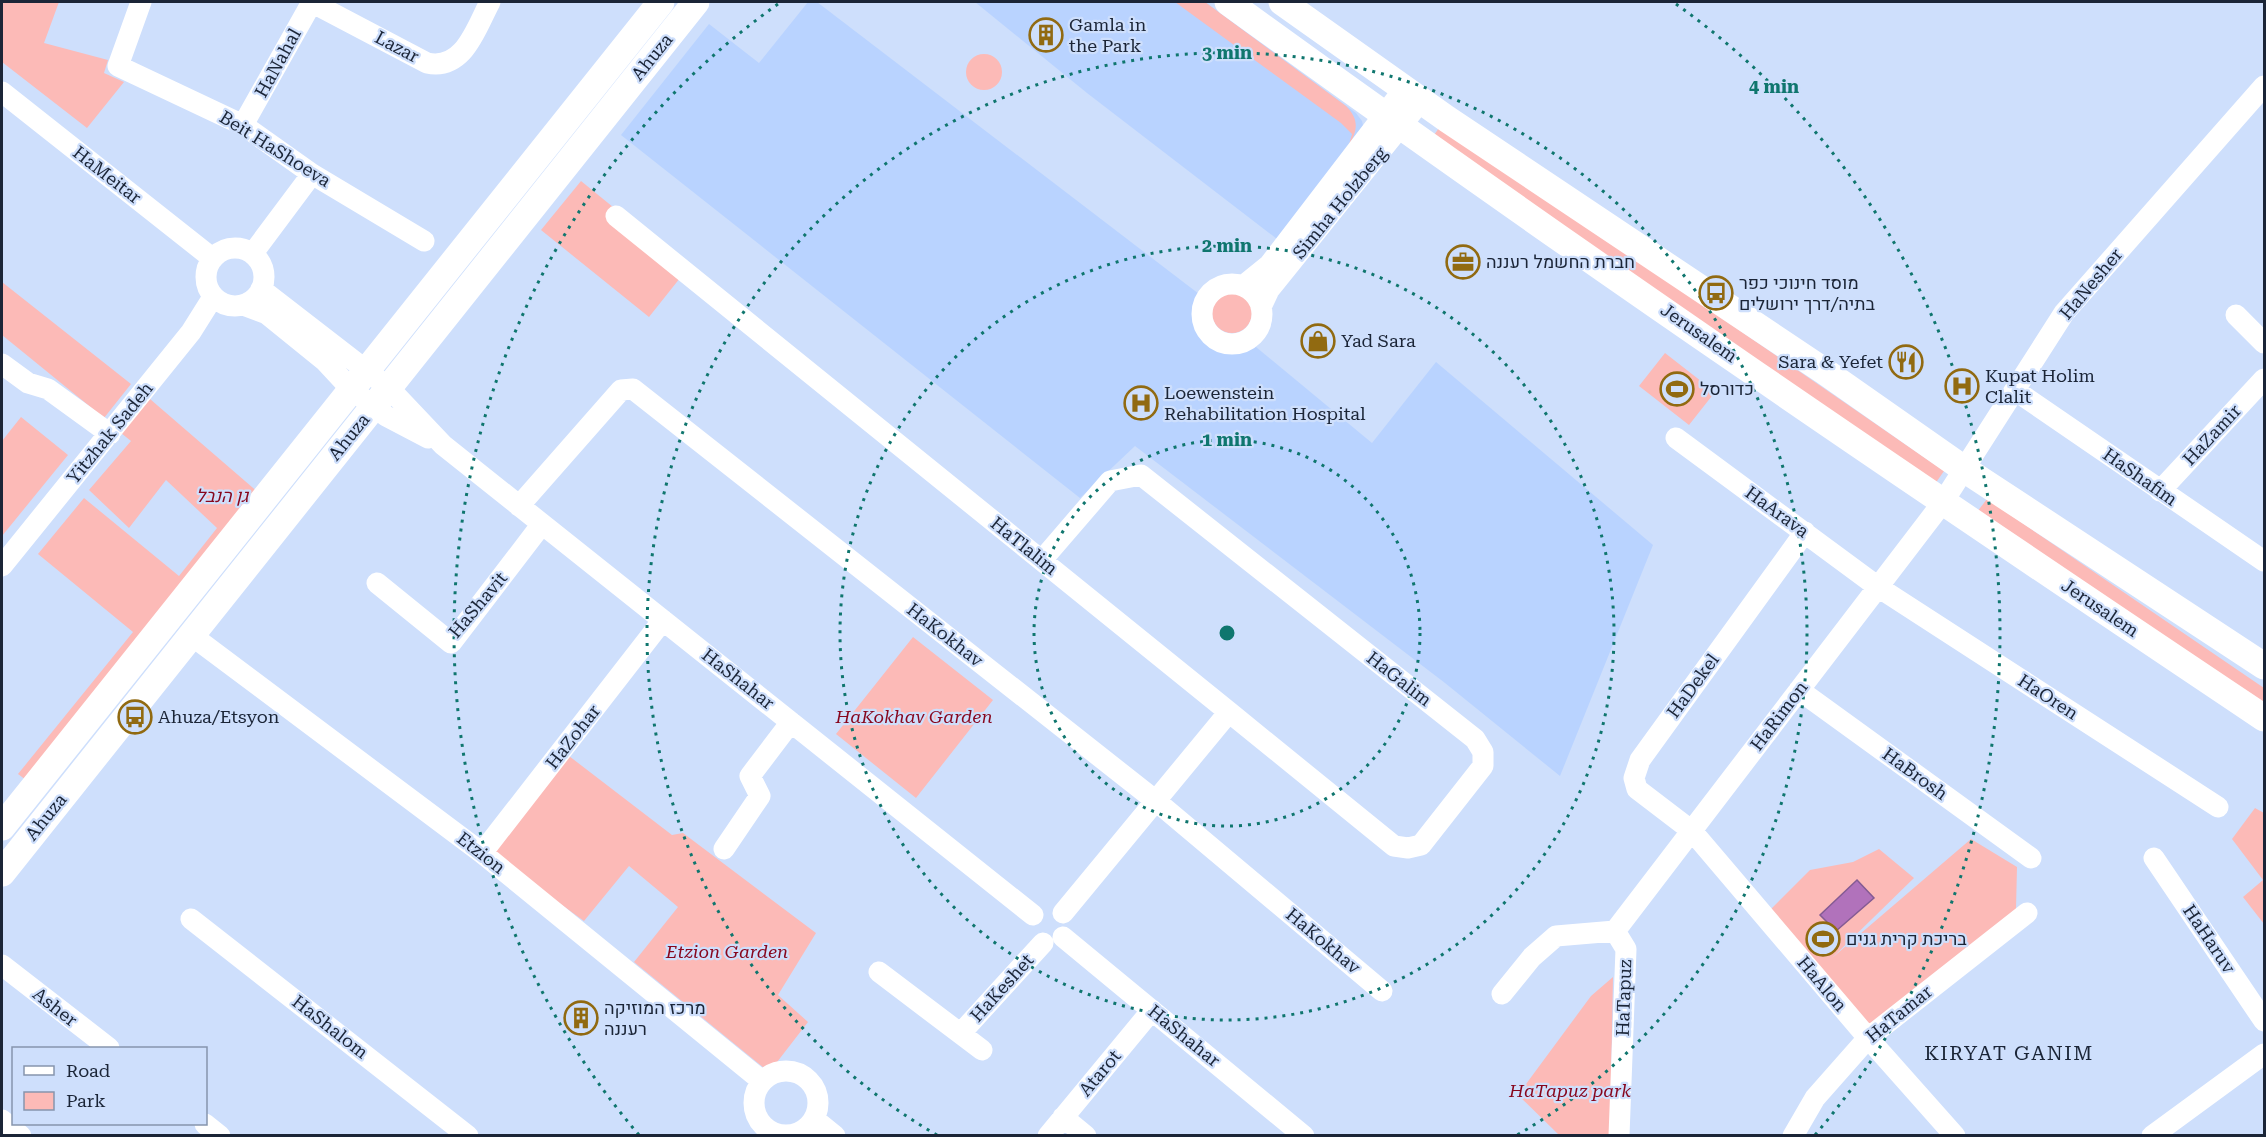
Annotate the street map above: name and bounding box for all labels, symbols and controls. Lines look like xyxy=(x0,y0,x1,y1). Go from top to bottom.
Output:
place label: Gamla in the Park xyxy=(1069,14,1147,56)
building icon: Gamla in the Park xyxy=(1028,17,1064,53)
street label: HaNahal xyxy=(250,24,305,101)
street label: Lazar xyxy=(372,26,423,67)
street label: Ahuza xyxy=(627,29,677,84)
text: 3 min xyxy=(1202,42,1252,63)
text: 4 min xyxy=(1749,76,1799,97)
street label: Beit HaShoeva xyxy=(216,106,335,191)
street label: HaMeitar xyxy=(69,141,146,208)
street label: Simha Holzberg xyxy=(1288,142,1392,263)
text: 2 min xyxy=(1202,235,1252,256)
office icon: חברת החשמל רעננה xyxy=(1445,244,1481,280)
street label: HaNesher xyxy=(2055,244,2126,323)
place label: חברת החשמל רעננה xyxy=(1486,251,1635,272)
place label: מוסד חינוכי כפר בתיה/דרך ירושלים xyxy=(1739,272,1875,314)
bus stop icon: מוסד חינוכי כפר בתיה/דרך ירושלים xyxy=(1698,275,1734,311)
street label: Jerusalem xyxy=(1657,299,1742,367)
shop icon: Yad Sara xyxy=(1300,323,1336,359)
place label: Yad Sara xyxy=(1341,330,1416,351)
restaurant icon: Sara & Yefet xyxy=(1888,344,1924,380)
place label: Sara & Yefet xyxy=(1778,351,1883,372)
place label: Kupat Holim Clalit xyxy=(1985,365,2095,407)
hospital icon: Kupat Holim Clalit xyxy=(1944,368,1980,404)
sports icon: כדורסל xyxy=(1659,371,1695,407)
street label: Yitzhak Sadeh xyxy=(62,377,157,488)
place label: כדורסל xyxy=(1700,378,1754,399)
place label: Loewenstein Rehabilitation Hospital xyxy=(1164,382,1366,424)
hospital icon: Loewenstein Rehabilitation Hospital xyxy=(1123,385,1159,421)
street label: HaZamir xyxy=(2178,400,2245,469)
street label: Ahuza xyxy=(324,409,374,464)
text: 1 min xyxy=(1202,429,1252,450)
street label: HaShafim xyxy=(2099,443,2181,510)
street label: HaArava xyxy=(1741,481,1813,542)
park label: גן הנבל xyxy=(196,485,249,506)
street label: HaTlalim xyxy=(987,512,1062,579)
street label: HaShavit xyxy=(444,567,511,642)
street label: Jerusalem xyxy=(2058,574,2143,641)
street label: HaKokhav xyxy=(903,598,988,671)
centre of rings xyxy=(1217,623,1237,643)
street label: HaShahar xyxy=(698,644,779,713)
street label: HaGalim xyxy=(1363,647,1436,710)
street label: HaDekel xyxy=(1662,649,1723,722)
street label: HaOren xyxy=(2014,669,2083,724)
street label: HaRimon xyxy=(1746,676,1812,755)
bus stop icon: Ahuza/Etsyon xyxy=(117,699,153,735)
street label: HaZohar xyxy=(541,700,604,773)
place label: Ahuza/Etsyon xyxy=(158,706,280,727)
park label: HaKokhav Garden xyxy=(834,706,993,727)
street label: HaBrosh xyxy=(1879,743,1952,804)
street label: Ahuza xyxy=(21,789,71,844)
street label: Etzion xyxy=(453,827,510,878)
street label: HaHaruv xyxy=(2179,900,2240,977)
street label: HaKokhav xyxy=(1282,903,1365,978)
sports icon: בריכת קרית גנים xyxy=(1805,921,1841,957)
place label: בריכת קרית גנים xyxy=(1846,928,1967,949)
park label: Etzion Garden xyxy=(665,941,788,962)
street label: HaKeshet xyxy=(966,949,1038,1026)
street label: HaAlon xyxy=(1793,952,1852,1016)
street label: HaTapuz xyxy=(1612,959,1635,1037)
street label: HaTamar xyxy=(1861,981,1936,1047)
street label: Asher xyxy=(29,983,82,1030)
street label: HaShalom xyxy=(288,991,372,1063)
place label: מרכז המוזיקה רעננה xyxy=(604,997,706,1039)
building icon: מרכז המוזיקה רעננה xyxy=(563,1000,599,1036)
street label: HaShahar xyxy=(1144,1000,1224,1071)
district label: KIRYAT GANIM xyxy=(1924,1041,2094,1065)
street label: Atarot xyxy=(1074,1045,1125,1100)
legend xyxy=(12,1047,207,1125)
text: Road xyxy=(66,1060,111,1081)
park label: HaTapuz park xyxy=(1508,1080,1631,1101)
text: Park xyxy=(66,1090,106,1111)

